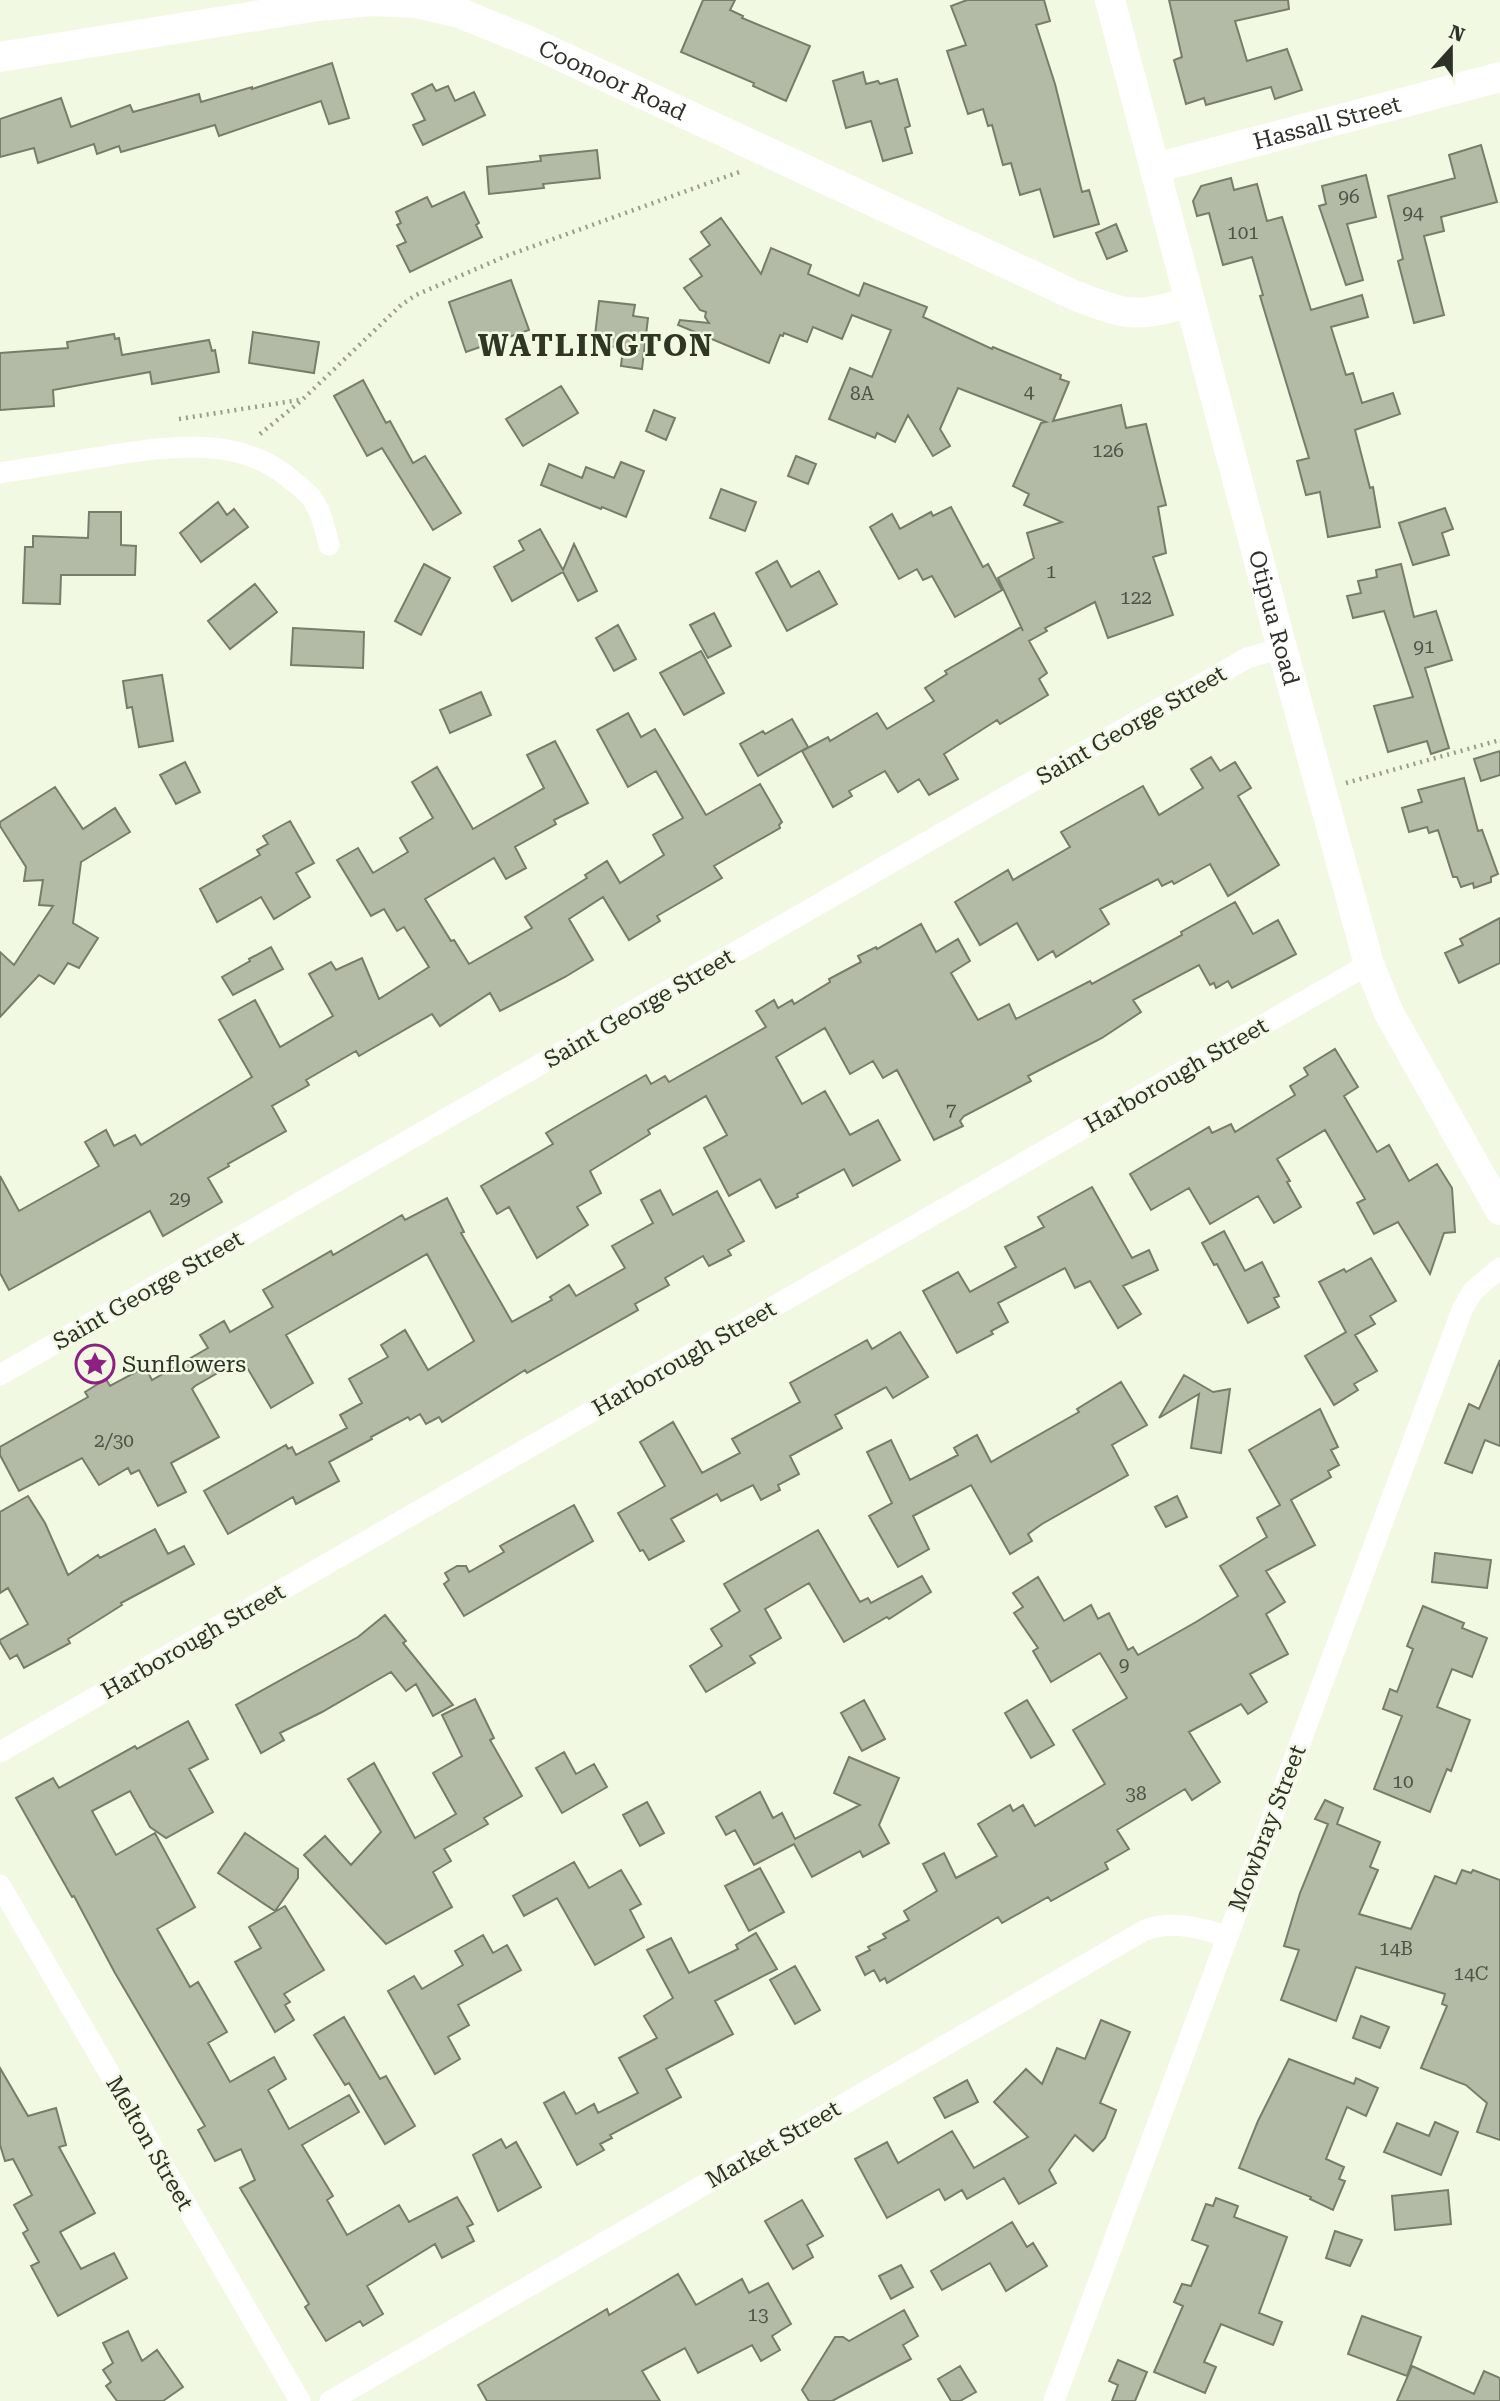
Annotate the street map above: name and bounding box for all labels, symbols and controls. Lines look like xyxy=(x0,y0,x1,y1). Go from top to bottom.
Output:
north arrow xyxy=(1416,14,1486,84)
text: N xyxy=(1446,20,1468,47)
street label: Coonoor Road xyxy=(534,34,691,126)
street label: Hassall Street xyxy=(1251,91,1404,155)
house number: 96 xyxy=(1338,185,1360,208)
house number: 94 xyxy=(1402,201,1424,224)
house number: 101 xyxy=(1227,221,1259,244)
district label: WATLINGTON xyxy=(478,328,714,363)
house number: 4 xyxy=(1024,380,1035,403)
house number: 8A xyxy=(850,382,875,405)
house number: 126 xyxy=(1092,439,1124,462)
street label: Otipua Road xyxy=(1243,547,1305,688)
house number: 1 xyxy=(1046,560,1056,583)
house number: 122 xyxy=(1120,586,1152,609)
house number: 91 xyxy=(1413,635,1435,658)
street label: Saint George Street xyxy=(1032,660,1231,791)
street label: Saint George Street xyxy=(540,943,739,1074)
street label: Harborough Street xyxy=(1080,1012,1273,1139)
house number: 7 xyxy=(946,1099,957,1122)
house number: 29 xyxy=(169,1187,191,1210)
street label: Saint George Street xyxy=(49,1225,248,1356)
street label: Harborough Street xyxy=(588,1295,781,1422)
place icon: Sunflowers xyxy=(74,1343,116,1385)
place label: Sunflowers xyxy=(122,1351,246,1378)
house number: 2/30 xyxy=(94,1429,134,1452)
street label: Harborough Street xyxy=(97,1578,290,1705)
house number: 9 xyxy=(1119,1653,1129,1676)
street label: Mowbray Street xyxy=(1223,1741,1312,1915)
house number: 10 xyxy=(1392,1770,1414,1793)
house number: 38 xyxy=(1125,1782,1147,1805)
house number: 14B xyxy=(1379,1937,1413,1960)
house number: 14C xyxy=(1454,1962,1488,1985)
street label: Melton Street xyxy=(100,2071,199,2215)
street label: Market Street xyxy=(701,2095,846,2194)
house number: 13 xyxy=(747,2303,769,2326)

